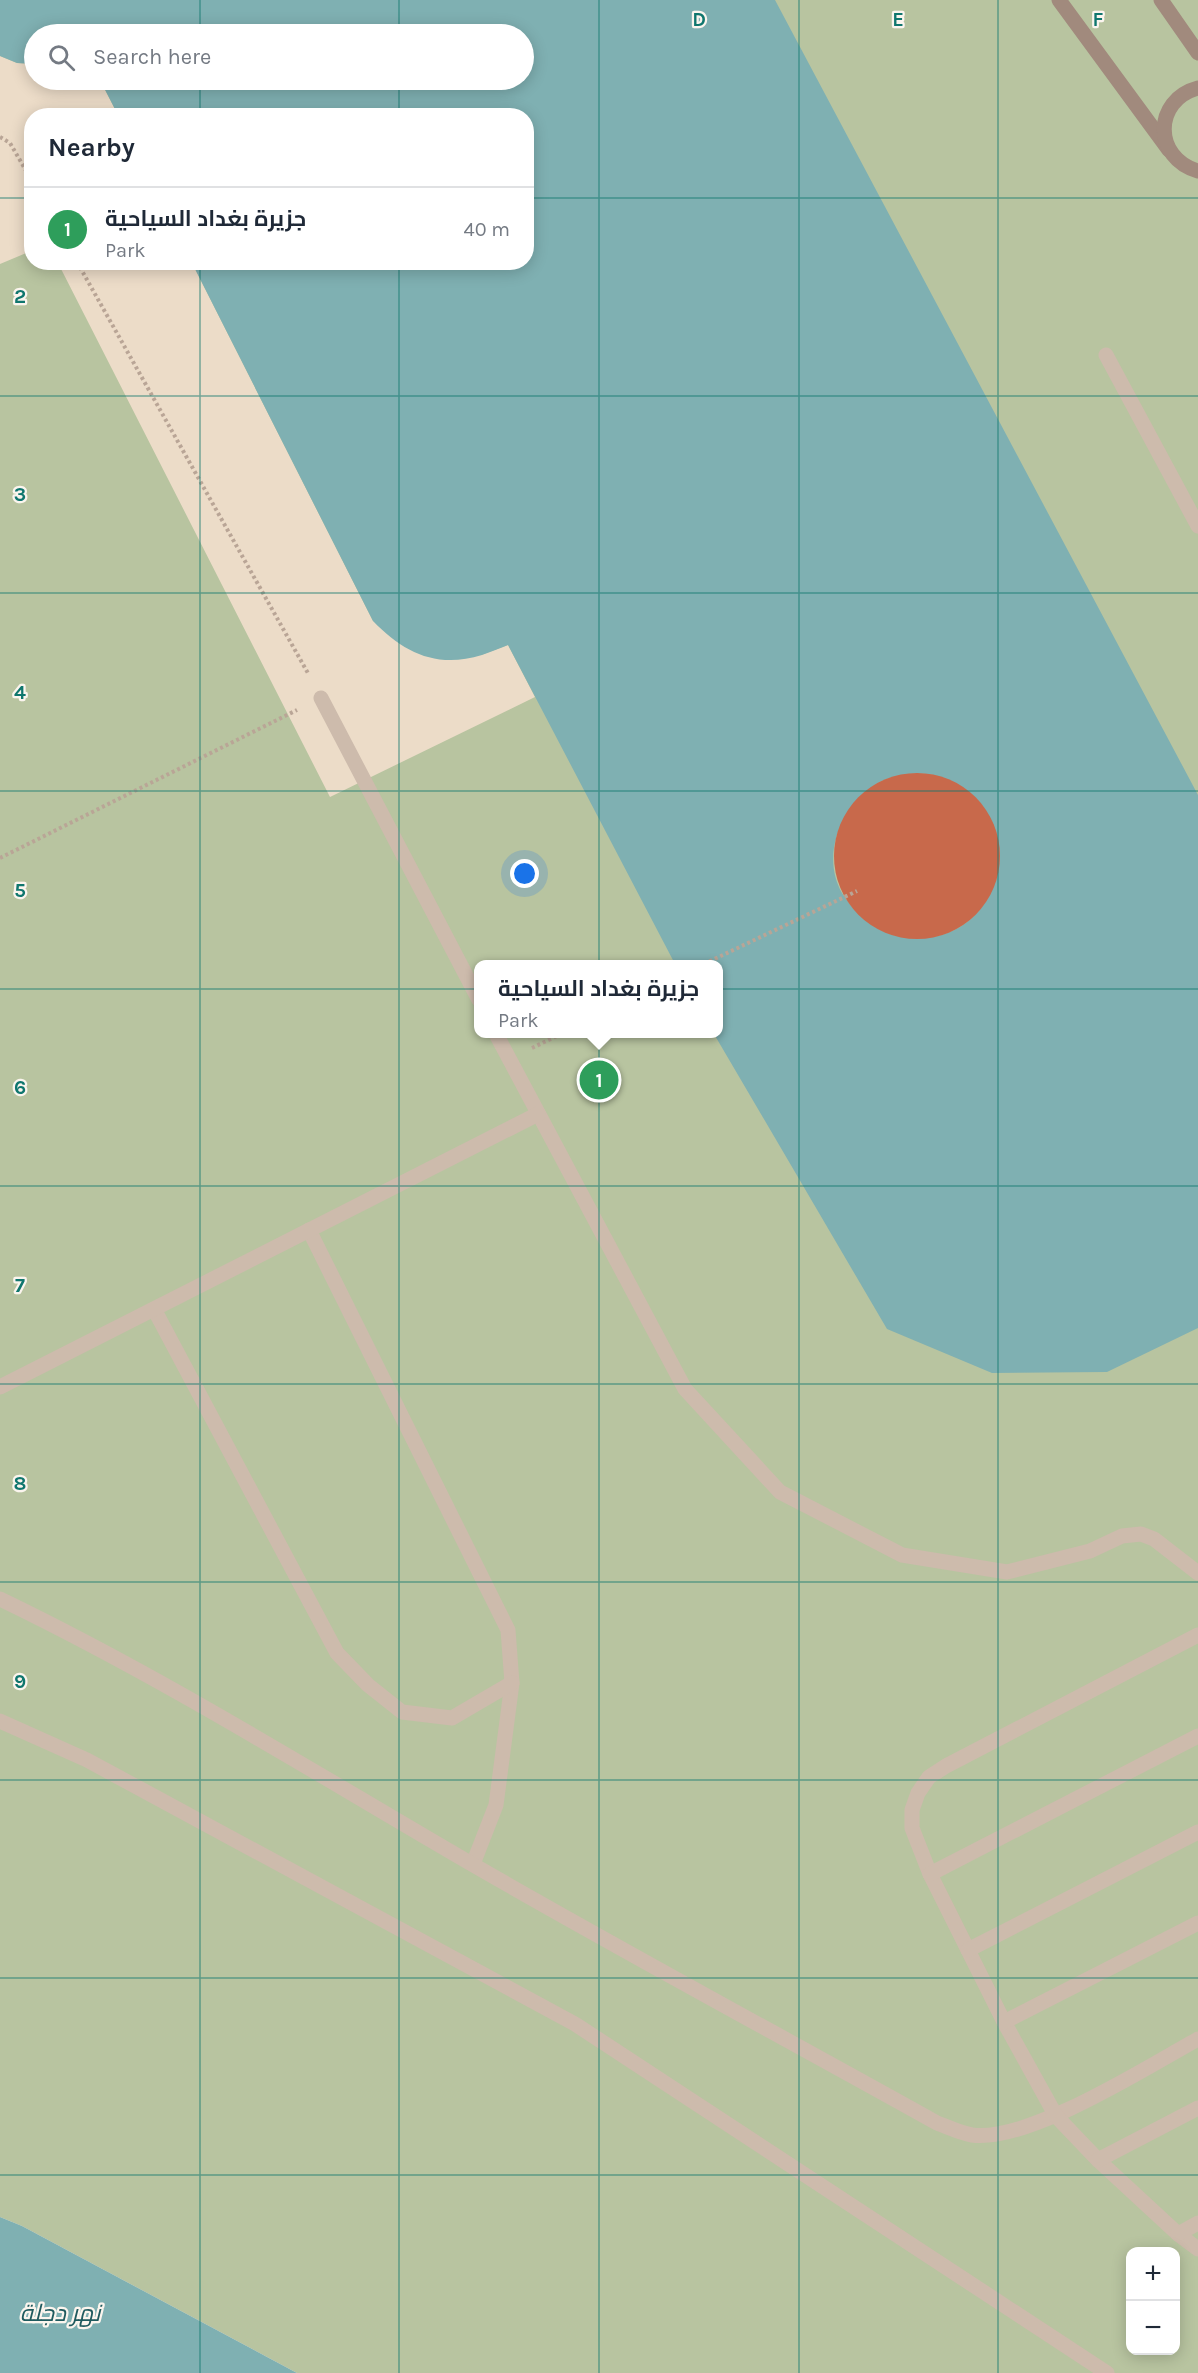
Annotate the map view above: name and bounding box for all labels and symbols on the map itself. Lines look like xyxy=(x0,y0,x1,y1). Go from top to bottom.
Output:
text: D xyxy=(692,8,706,31)
text: E xyxy=(892,8,904,31)
text: F xyxy=(1093,8,1104,31)
text: 2 xyxy=(14,285,26,308)
text: 3 xyxy=(14,483,26,506)
text: 4 xyxy=(14,681,26,704)
your location xyxy=(510,859,539,888)
text: 5 xyxy=(14,879,26,902)
pin: 1 xyxy=(580,1058,618,1102)
text: 6 xyxy=(14,1076,26,1099)
text: 7 xyxy=(15,1274,25,1297)
text: 8 xyxy=(14,1472,26,1495)
text: 9 xyxy=(14,1670,26,1693)
water label: نهر دجلة xyxy=(20,2299,103,2327)

